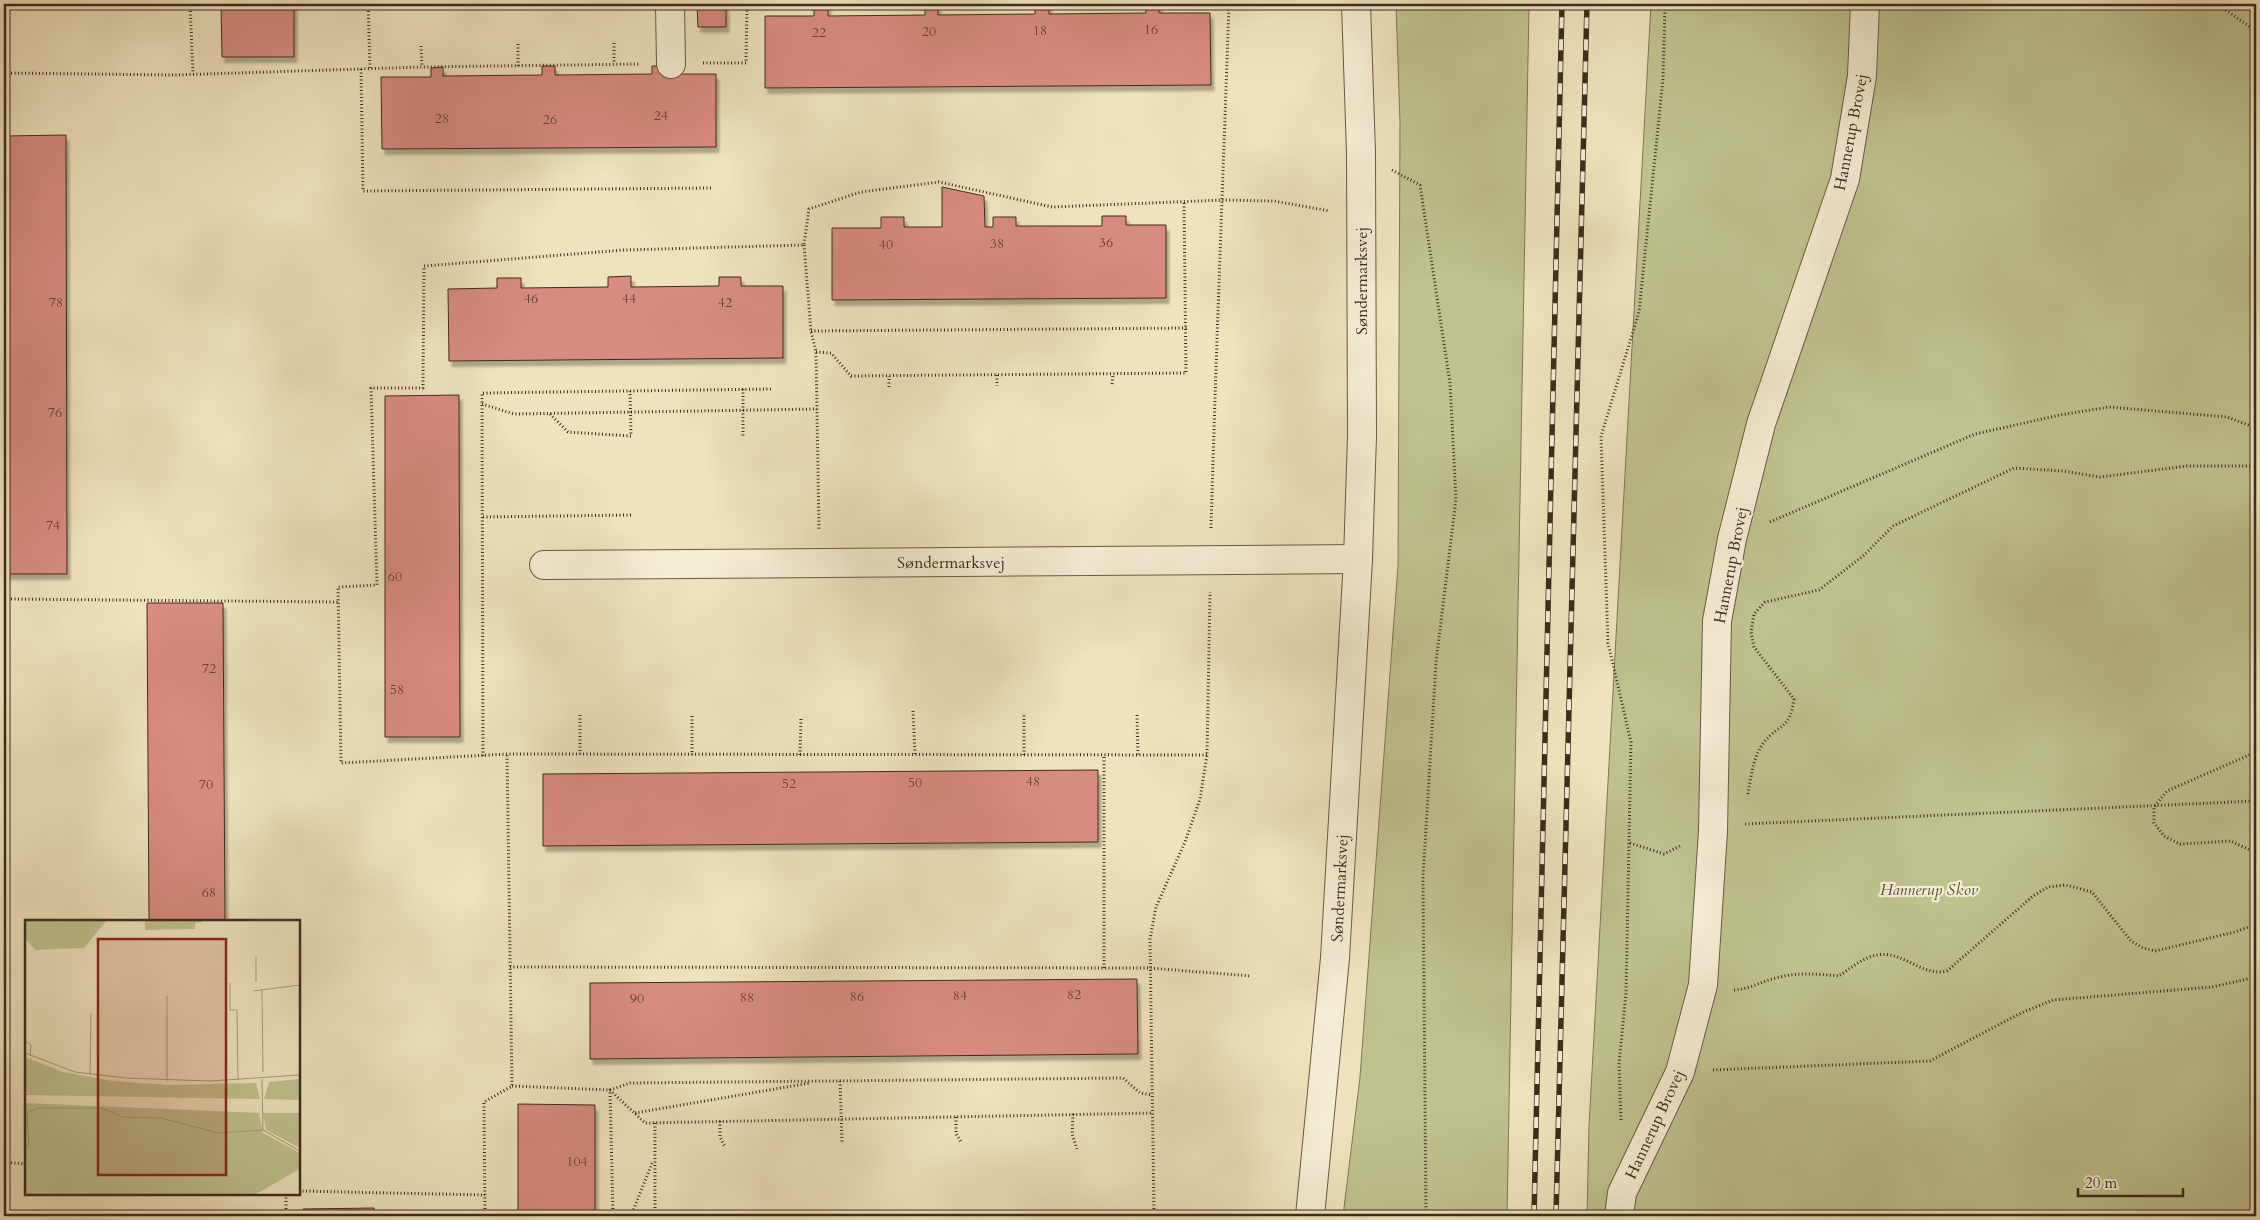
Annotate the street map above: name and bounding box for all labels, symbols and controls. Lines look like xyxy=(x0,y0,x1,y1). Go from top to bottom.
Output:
house number: 16 xyxy=(1144,20,1158,39)
house number: 18 xyxy=(1033,21,1047,40)
house number: 20 xyxy=(922,22,936,41)
house number: 22 xyxy=(812,23,826,42)
street label: Hannerup Brovej xyxy=(1829,72,1873,192)
house number: 24 xyxy=(654,106,668,125)
house number: 28 xyxy=(435,109,449,128)
house number: 26 xyxy=(543,110,557,129)
street label: Søndermarksvej xyxy=(1351,227,1373,335)
house number: 36 xyxy=(1099,233,1113,252)
house number: 38 xyxy=(990,234,1004,253)
house number: 40 xyxy=(879,235,893,254)
house number: 46 xyxy=(524,289,538,308)
house number: 44 xyxy=(622,289,636,308)
house number: 78 xyxy=(49,293,63,312)
house number: 42 xyxy=(718,293,732,312)
house number: 76 xyxy=(48,403,62,422)
street label: Hannerup Brovej xyxy=(1709,505,1753,625)
house number: 74 xyxy=(46,516,60,535)
street label: Søndermarksvej xyxy=(897,552,1005,574)
house number: 60 xyxy=(388,567,402,586)
house number: 72 xyxy=(202,659,216,678)
house number: 58 xyxy=(390,680,404,699)
house number: 48 xyxy=(1026,772,1040,791)
house number: 50 xyxy=(908,773,922,792)
house number: 52 xyxy=(782,774,796,793)
house number: 70 xyxy=(199,775,213,794)
street label: Søndermarksvej xyxy=(1326,834,1354,942)
park label: Hannerup Skov xyxy=(1880,879,1979,901)
house number: 68 xyxy=(202,883,216,902)
inset map xyxy=(25,920,300,1195)
house number: 82 xyxy=(1067,985,1081,1004)
house number: 84 xyxy=(953,986,967,1005)
house number: 86 xyxy=(850,987,864,1006)
house number: 88 xyxy=(740,988,754,1007)
house number: 90 xyxy=(630,989,644,1008)
street label: Hannerup Brovej xyxy=(1620,1066,1690,1183)
house number: 104 xyxy=(566,1152,588,1171)
scale bar xyxy=(2078,1165,2182,1197)
text: 20 m xyxy=(2085,1173,2117,1193)

